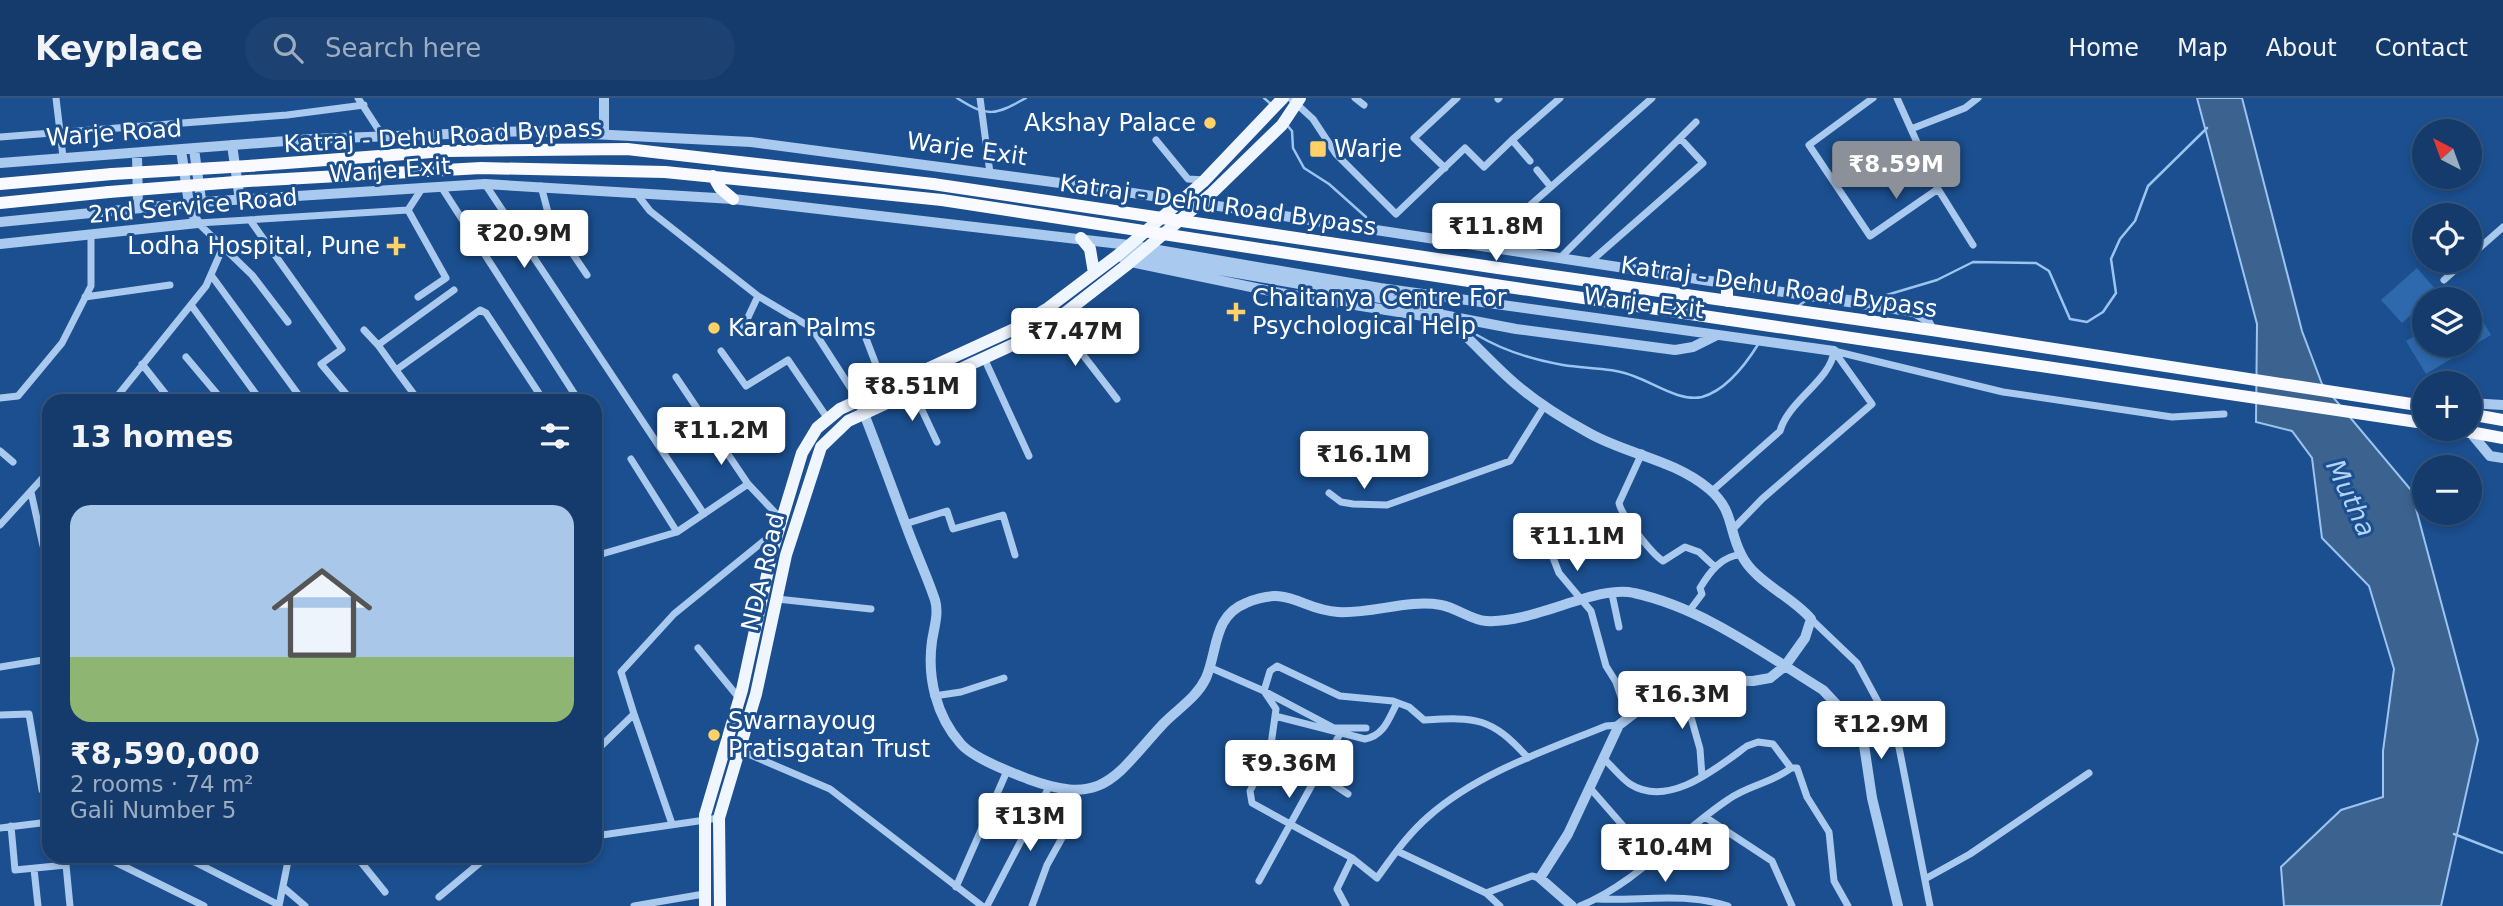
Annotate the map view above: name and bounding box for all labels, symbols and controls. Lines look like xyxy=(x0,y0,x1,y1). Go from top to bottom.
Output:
search box xyxy=(245,17,735,80)
text: Keyplace xyxy=(35,29,203,68)
icon: search xyxy=(269,29,307,67)
text: Search here xyxy=(325,33,481,63)
text: Home xyxy=(2068,34,2139,62)
text: Map xyxy=(2177,34,2228,62)
text: About xyxy=(2266,34,2337,62)
text: Contact xyxy=(2375,34,2468,62)
place label: Akshay Palace xyxy=(1024,109,1196,137)
street label: Warje Road xyxy=(45,114,183,152)
street label: Katraj - Dehu Road Bypass xyxy=(283,114,603,158)
marker: Akshay Palace xyxy=(1202,115,1218,131)
north arrow xyxy=(2412,119,2482,189)
map controls xyxy=(2412,119,2482,525)
street label: Warje Exit xyxy=(905,127,1029,171)
place label: Warje xyxy=(1334,135,1402,163)
marker: Warje xyxy=(1308,139,1328,159)
pin: ₹8.59M xyxy=(1839,141,1953,201)
text: ₹8.59M xyxy=(1848,151,1944,177)
street label: Warje Exit xyxy=(329,152,451,188)
street label: Katraj - Dehu Road Bypass xyxy=(1058,169,1378,241)
street label: 2nd Service Road xyxy=(87,183,299,229)
button: locate xyxy=(2412,203,2482,273)
pin: ₹11.8M xyxy=(1439,204,1553,263)
pin: ₹20.9M xyxy=(467,211,581,270)
text: ₹11.8M xyxy=(1448,213,1544,239)
text: ₹20.9M xyxy=(476,220,572,246)
place label: Lodha Hospital, Pune xyxy=(127,232,380,260)
marker: Lodha Hospital, Pune xyxy=(386,236,406,256)
street label: Katraj - Dehu Road Bypass xyxy=(1619,251,1939,323)
street label: Warje Exit xyxy=(1582,282,1706,324)
place label: Chaitanya Centre For Psychological Help xyxy=(1252,284,1507,340)
button: layers xyxy=(2412,287,2482,357)
marker: Chaitanya Centre For Psychological Help xyxy=(1226,302,1246,322)
pin: ₹7.47M xyxy=(1018,308,1132,368)
place label: Karan Palms xyxy=(728,314,876,342)
text: ₹7.47M xyxy=(1027,318,1123,344)
marker: Karan Palms xyxy=(706,320,722,336)
pin: ₹8.51M xyxy=(855,364,969,423)
button: + xyxy=(2412,371,2482,441)
text: ₹8.51M xyxy=(864,373,960,399)
pin: ₹11.2M xyxy=(664,408,778,467)
icon: filters xyxy=(536,417,574,455)
text: ₹11.2M xyxy=(673,417,769,443)
text: 13 homes xyxy=(70,419,234,454)
pin: ₹16.1M xyxy=(1307,432,1421,491)
text: ₹16.1M xyxy=(1316,441,1412,467)
water label: Mutha xyxy=(2320,455,2382,541)
button: − xyxy=(2412,455,2482,525)
street label: NDA Road xyxy=(736,510,790,634)
pin: ₹11.1M xyxy=(1520,514,1634,573)
text: ₹11.1M xyxy=(1529,523,1625,549)
icon: home xyxy=(259,550,385,676)
pin: ₹16.3M xyxy=(1625,672,1739,731)
text: ₹16.3M xyxy=(1634,681,1730,707)
pin: ₹12.9M xyxy=(1824,702,1938,761)
place label: Swarnayoug Pratisgatan Trust xyxy=(728,707,930,763)
text: ₹12.9M xyxy=(1833,711,1929,737)
marker: Swarnayoug Pratisgatan Trust xyxy=(706,727,722,743)
text: ₹8,590,000 xyxy=(70,736,260,771)
pin: ₹9.36M xyxy=(1232,740,1346,800)
text: ₹9.36M xyxy=(1241,750,1337,776)
text: 2 rooms · 74 m² xyxy=(70,771,254,797)
pin: ₹13M xyxy=(989,794,1071,853)
text: Gali Number 5 xyxy=(70,797,236,823)
text: ₹13M xyxy=(995,803,1065,829)
pin: ₹10.4M xyxy=(1608,824,1722,884)
text: ₹10.4M xyxy=(1617,834,1713,860)

